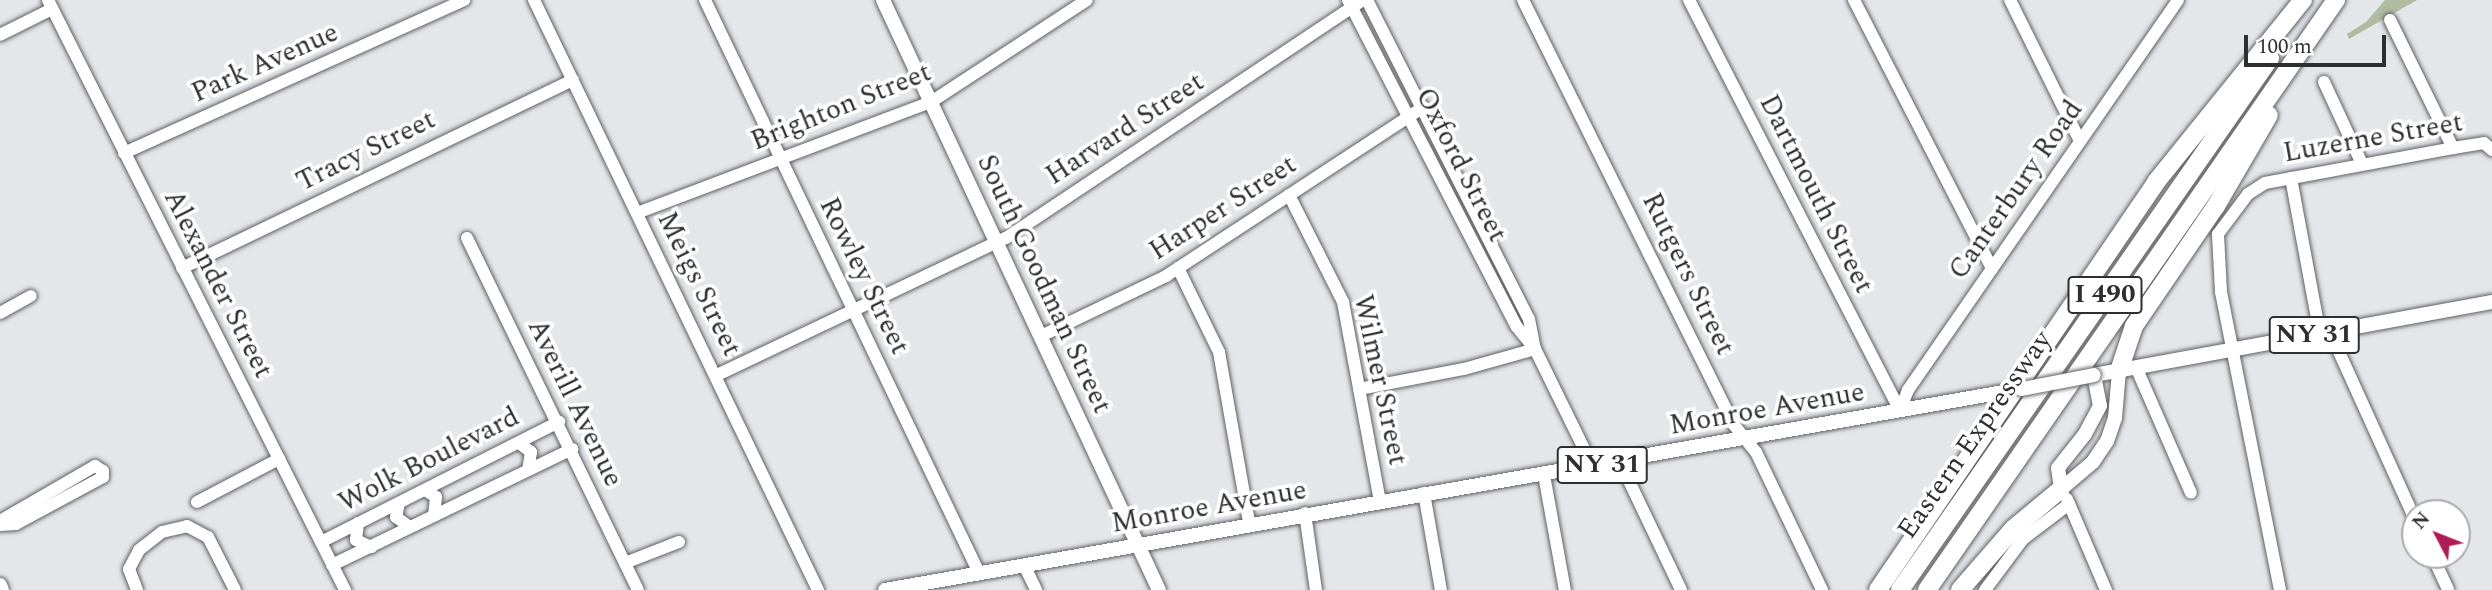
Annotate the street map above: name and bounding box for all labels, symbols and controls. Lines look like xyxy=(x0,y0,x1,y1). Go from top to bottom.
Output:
street label: Park Avenue xyxy=(186,16,344,110)
scale bar xyxy=(2247,21,2389,65)
text: 100 m xyxy=(2257,31,2312,63)
street label: Brighton Street xyxy=(746,56,936,158)
street label: Harvard Street xyxy=(1040,65,1210,193)
street label: Oxford Street xyxy=(1408,82,1514,248)
street label: Dartmouth Street xyxy=(1751,89,1881,299)
street label: Canterbury Road xyxy=(1942,94,2090,286)
street label: Tracy Street xyxy=(291,103,441,199)
street label: Luzerne Street xyxy=(2281,106,2465,170)
street label: Harper Street xyxy=(1143,148,1303,268)
street label: South Goodman Street xyxy=(969,149,1119,419)
street label: Alexander Street xyxy=(156,184,280,384)
street label: Rutgers Street xyxy=(1634,187,1742,361)
street label: Rowley Street xyxy=(812,192,916,360)
street label: Meigs Street xyxy=(650,206,748,362)
road number: I 490 xyxy=(2066,272,2144,318)
street label: Wilmer Street xyxy=(1346,292,1414,468)
road number: NY 31 xyxy=(2268,312,2360,358)
street label: Averill Avenue xyxy=(520,314,630,492)
street label: Eastern Expressway xyxy=(1891,324,2059,546)
street label: Monroe Avenue xyxy=(1667,375,1867,443)
street label: Wolk Boulevard xyxy=(333,400,525,520)
road number: NY 31 xyxy=(1556,442,1648,488)
street label: Monroe Avenue xyxy=(1109,473,1309,541)
north arrow xyxy=(2401,499,2471,569)
text: N xyxy=(2406,505,2437,536)

